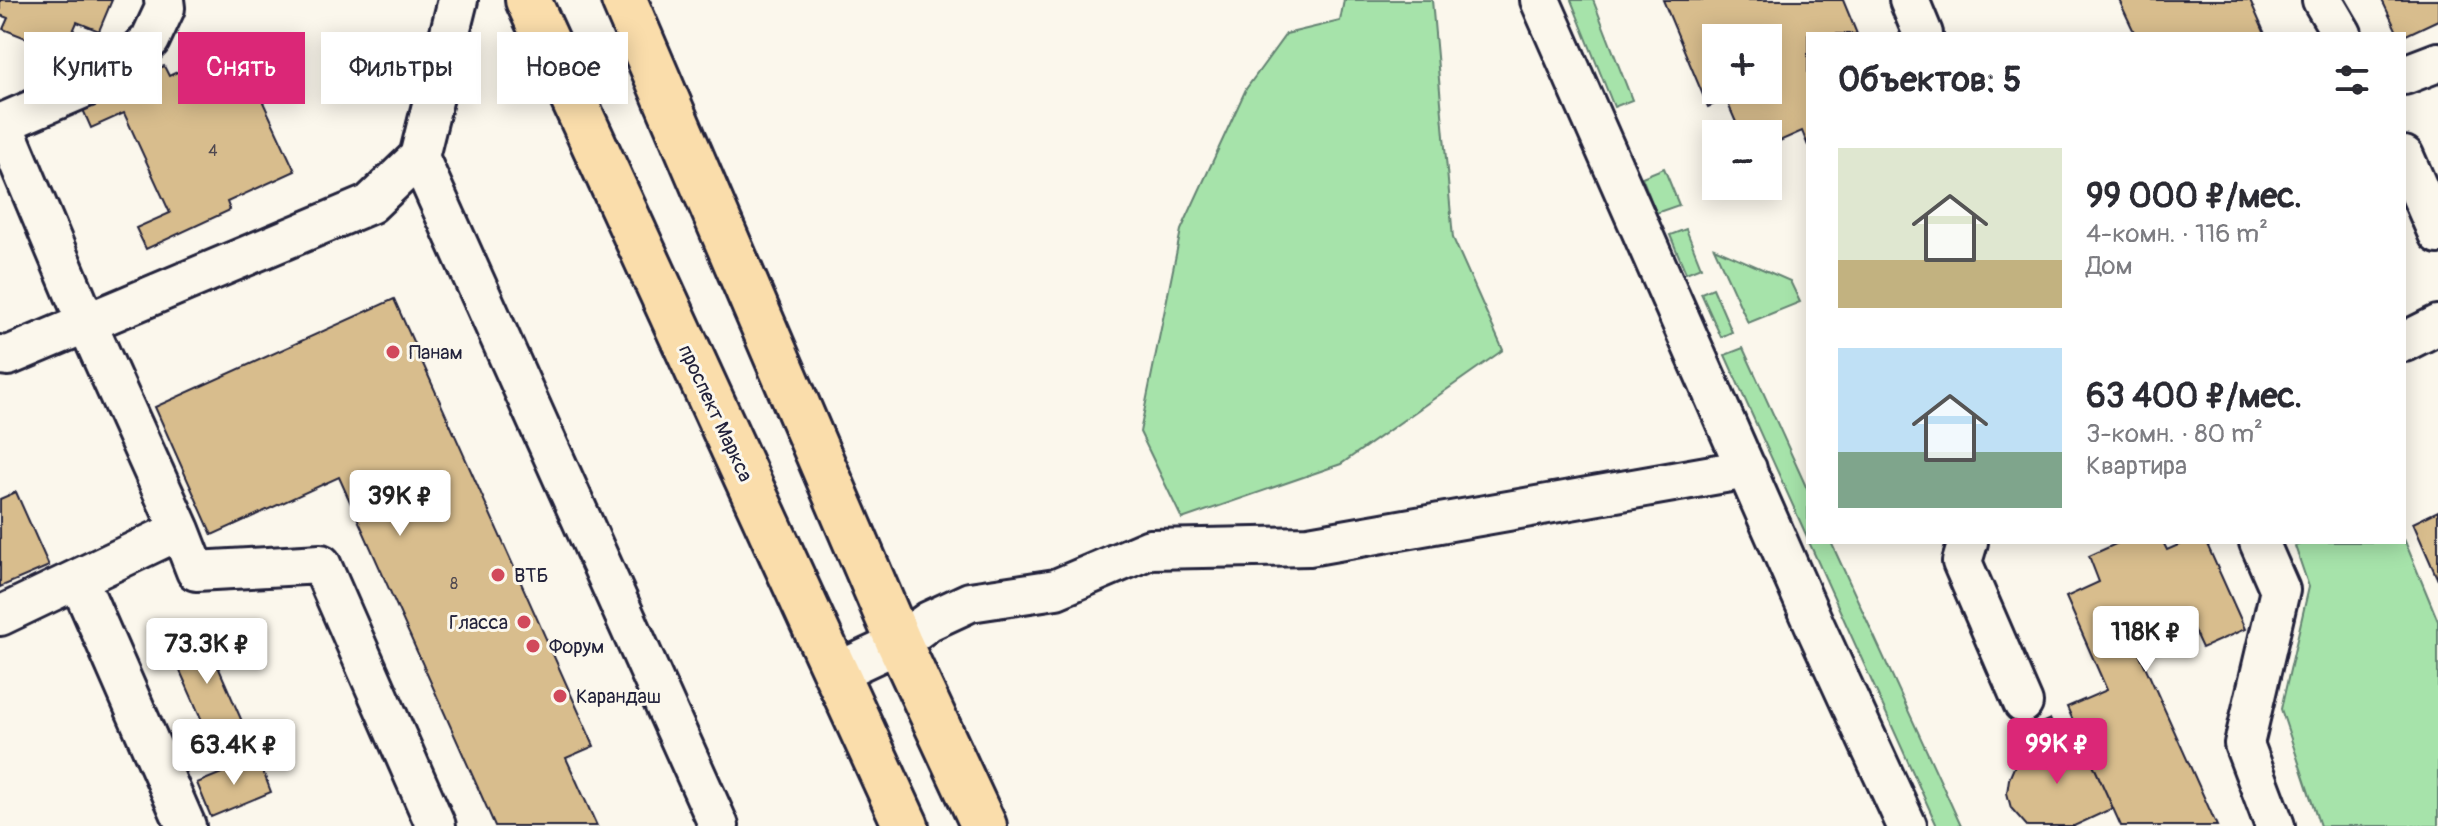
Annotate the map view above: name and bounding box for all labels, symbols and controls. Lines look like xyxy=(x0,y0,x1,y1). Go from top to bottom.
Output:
map controls xyxy=(1702,24,1782,200)
button: + xyxy=(1702,24,1782,104)
chip: Купить xyxy=(24,32,162,104)
chip: Снять xyxy=(178,32,305,104)
chip: Фильтры xyxy=(321,32,481,104)
chip: Новое xyxy=(497,32,628,104)
icon: filters xyxy=(2330,58,2374,102)
text: Объектов: 5 xyxy=(1838,59,2021,102)
button: − xyxy=(1702,120,1782,200)
house number: 4 xyxy=(208,141,218,161)
text: 99 000 ₽/мес. xyxy=(2086,175,2302,218)
icon: home xyxy=(1902,180,1998,276)
text: 4-комн. · 116 m² xyxy=(2086,218,2268,250)
text: Дом xyxy=(2086,250,2133,282)
place label: Панам xyxy=(409,340,463,365)
street label: проспект Маркса xyxy=(673,341,758,486)
marker: Панам xyxy=(384,343,402,361)
text: 63 400 ₽/мес. xyxy=(2086,375,2302,418)
icon: home xyxy=(1902,380,1998,476)
text: 3-комн. · 80 m² xyxy=(2086,418,2263,450)
text: Квартира xyxy=(2086,450,2187,482)
pin: 39K ₽ xyxy=(344,470,456,538)
text: 39K ₽ xyxy=(368,480,432,512)
place label: ВТБ xyxy=(514,563,548,588)
marker: ВТБ xyxy=(489,566,507,584)
house number: 8 xyxy=(450,574,458,594)
pin: 118K ₽ xyxy=(2081,606,2211,674)
place label: Гласса xyxy=(449,610,508,635)
marker: Гласса xyxy=(515,613,533,631)
text: 118K ₽ xyxy=(2111,616,2181,648)
pin: 73.3K ₽ xyxy=(133,618,281,686)
text: 73.3K ₽ xyxy=(164,628,250,660)
place label: Форум xyxy=(549,634,604,659)
marker: Форум xyxy=(524,637,542,655)
place label: Карандаш xyxy=(576,684,661,709)
marker: Карандаш xyxy=(551,687,569,705)
pin: 99K ₽ xyxy=(2001,718,2113,786)
pin: 63.4K ₽ xyxy=(160,719,308,787)
text: 99K ₽ xyxy=(2025,728,2089,760)
text: 63.4K ₽ xyxy=(190,729,278,761)

